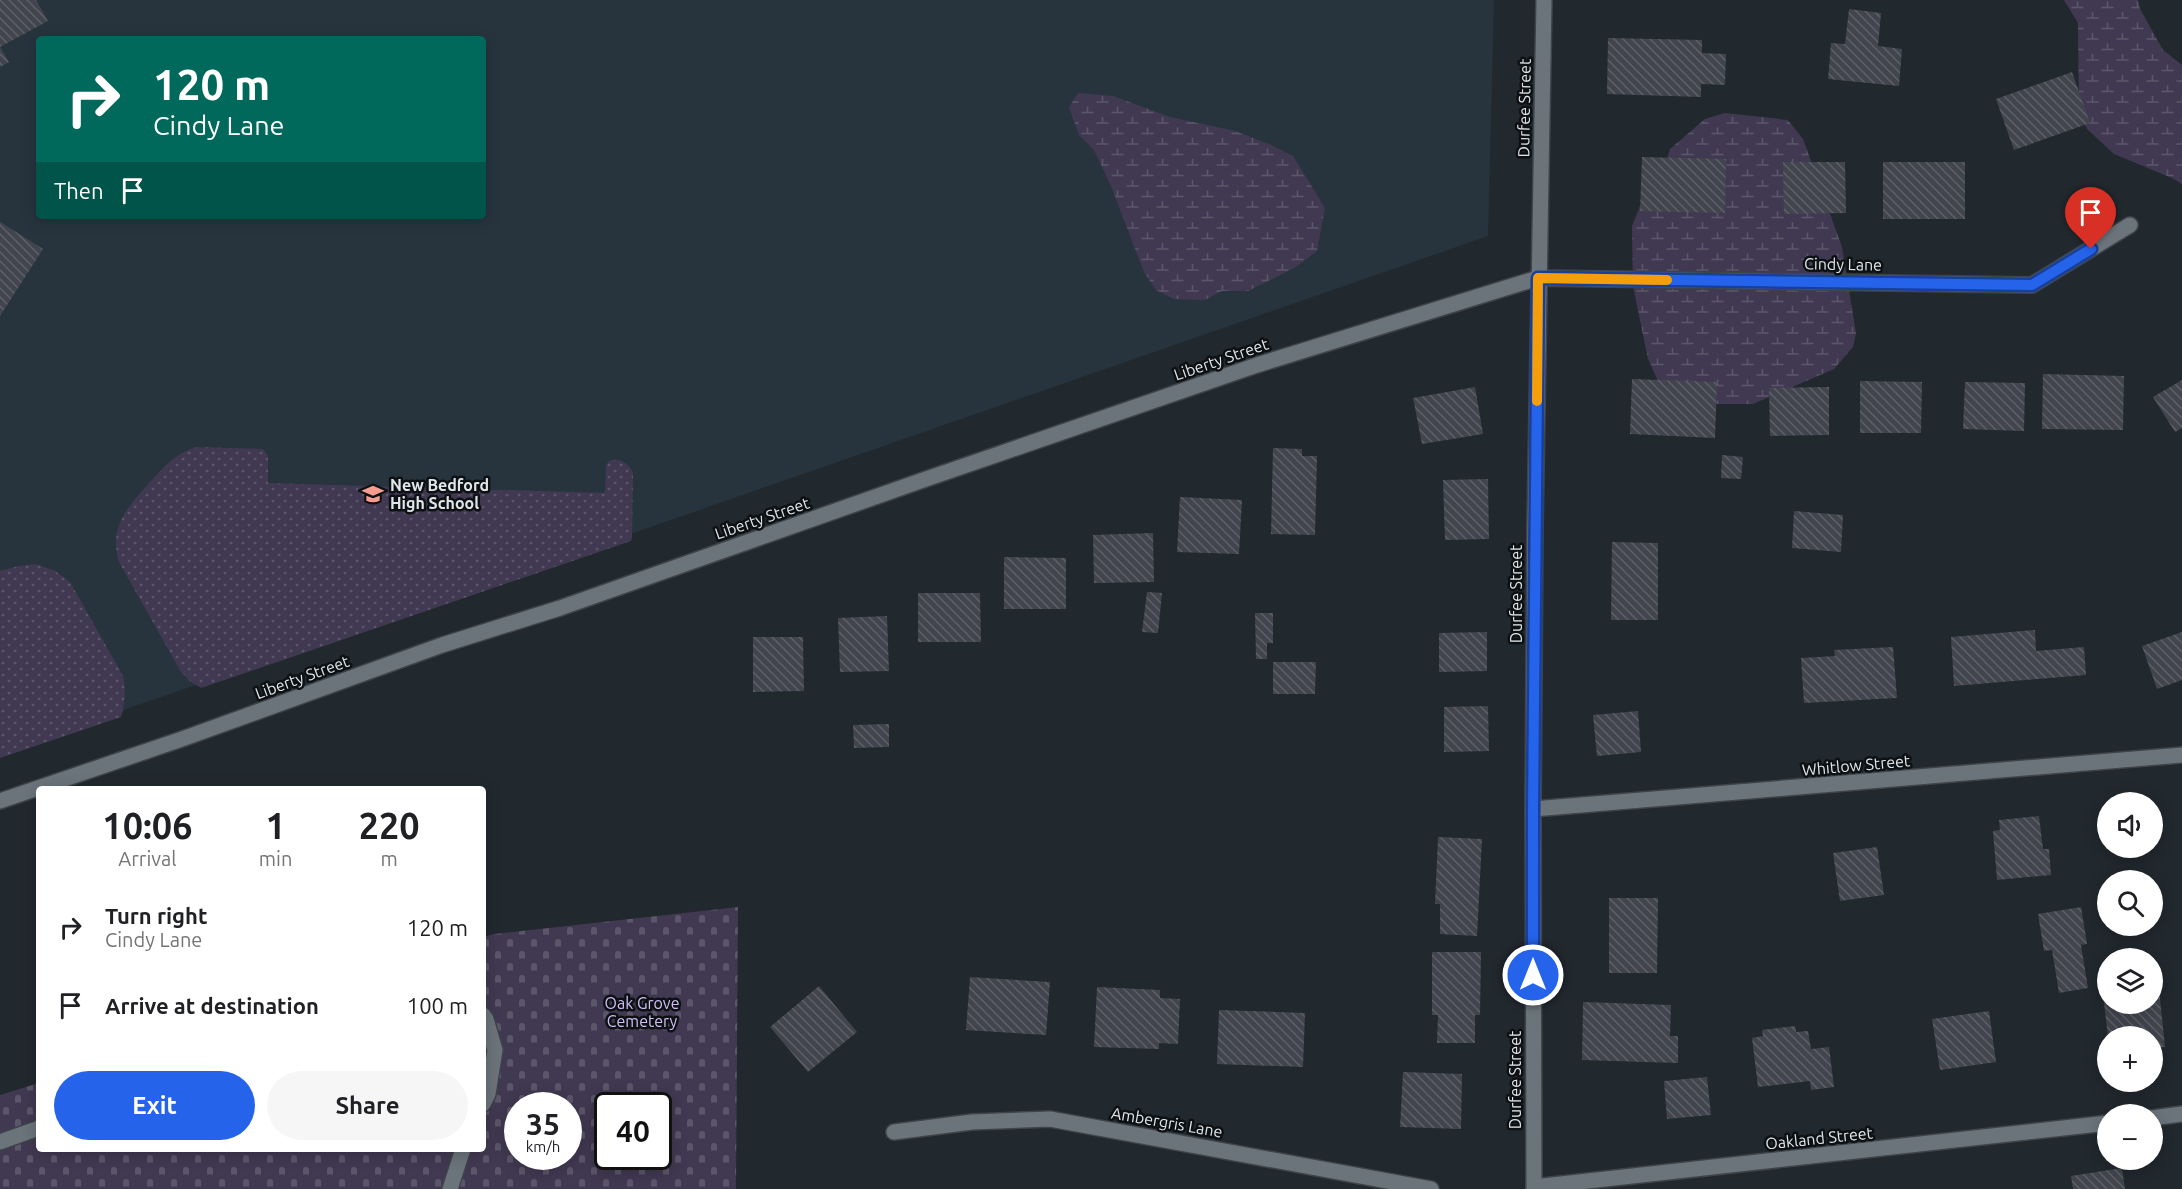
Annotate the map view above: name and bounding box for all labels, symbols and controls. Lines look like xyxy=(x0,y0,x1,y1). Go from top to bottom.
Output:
street label: Durfee Street xyxy=(1514,58,1534,157)
icon: right xyxy=(54,60,132,138)
text: 120 m xyxy=(153,61,270,108)
text: Cindy Lane xyxy=(153,110,285,140)
icon: arrive xyxy=(116,174,149,207)
text: Then xyxy=(54,178,104,203)
pin xyxy=(2065,187,2116,249)
icon: arrive xyxy=(2074,196,2107,229)
street label: Cindy Lane xyxy=(1804,254,1882,274)
street label: Liberty Street xyxy=(1171,334,1271,384)
place label: New Bedford High School xyxy=(390,476,489,512)
school or university icon: New Bedford High School xyxy=(361,482,385,506)
street label: Liberty Street xyxy=(712,493,812,543)
street label: Durfee Street xyxy=(1507,544,1525,643)
street label: Liberty Street xyxy=(253,651,352,702)
street label: Whitlow Street xyxy=(1801,751,1911,779)
map controls xyxy=(2097,792,2163,1170)
button: sound xyxy=(2097,792,2163,858)
text: 10:06 xyxy=(102,805,192,846)
text: 1 xyxy=(265,805,286,846)
text: 220 xyxy=(359,805,420,846)
text: Arrival xyxy=(118,847,177,870)
text: min xyxy=(259,847,292,870)
text: m xyxy=(381,847,398,870)
button: search xyxy=(2097,870,2163,936)
text: Turn right xyxy=(105,903,207,928)
icon: right xyxy=(54,911,87,944)
text: 120 m xyxy=(407,915,468,940)
text: Cindy Lane xyxy=(105,928,202,951)
position arrow xyxy=(1501,943,1565,1007)
button: layers xyxy=(2097,948,2163,1014)
icon: arrive xyxy=(54,989,87,1022)
text: Arrive at destination xyxy=(105,993,319,1018)
text: 100 m xyxy=(407,993,468,1018)
park label: Oak Grove Cemetery xyxy=(605,994,679,1030)
button: + xyxy=(2097,1026,2163,1092)
street label: Durfee Street xyxy=(1506,1030,1524,1129)
button: Exit xyxy=(54,1071,255,1140)
button: Share xyxy=(267,1071,468,1140)
speed limit sign: 40 xyxy=(594,1092,672,1170)
street label: Ambergris Lane xyxy=(1110,1103,1224,1141)
button: − xyxy=(2097,1104,2163,1170)
text: 35 xyxy=(526,1107,560,1141)
street label: Oakland Street xyxy=(1764,1123,1874,1153)
text: km/h xyxy=(526,1138,560,1155)

